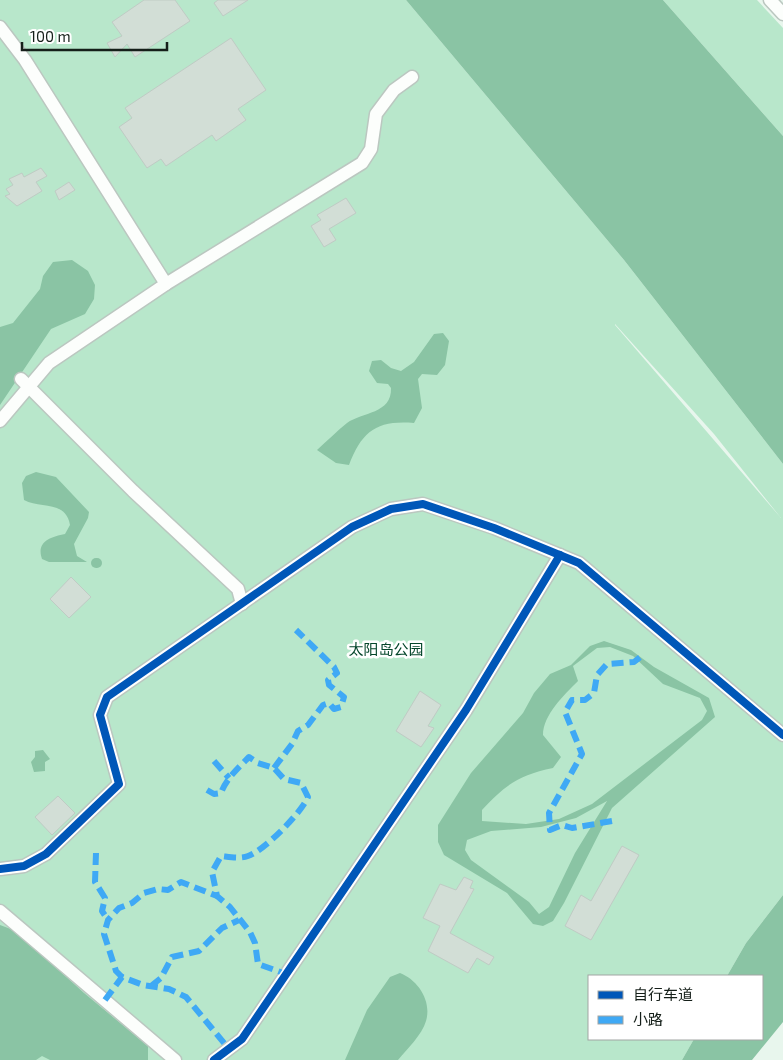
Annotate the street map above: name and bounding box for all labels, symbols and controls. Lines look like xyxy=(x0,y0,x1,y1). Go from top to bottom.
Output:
scale bar xyxy=(22,20,168,52)
text: 100 m xyxy=(30,27,71,45)
park label: 太阳岛公园 xyxy=(348,640,424,658)
legend xyxy=(588,975,763,1040)
text: 自行车道 xyxy=(633,985,693,1003)
text: 小路 xyxy=(633,1010,663,1028)

